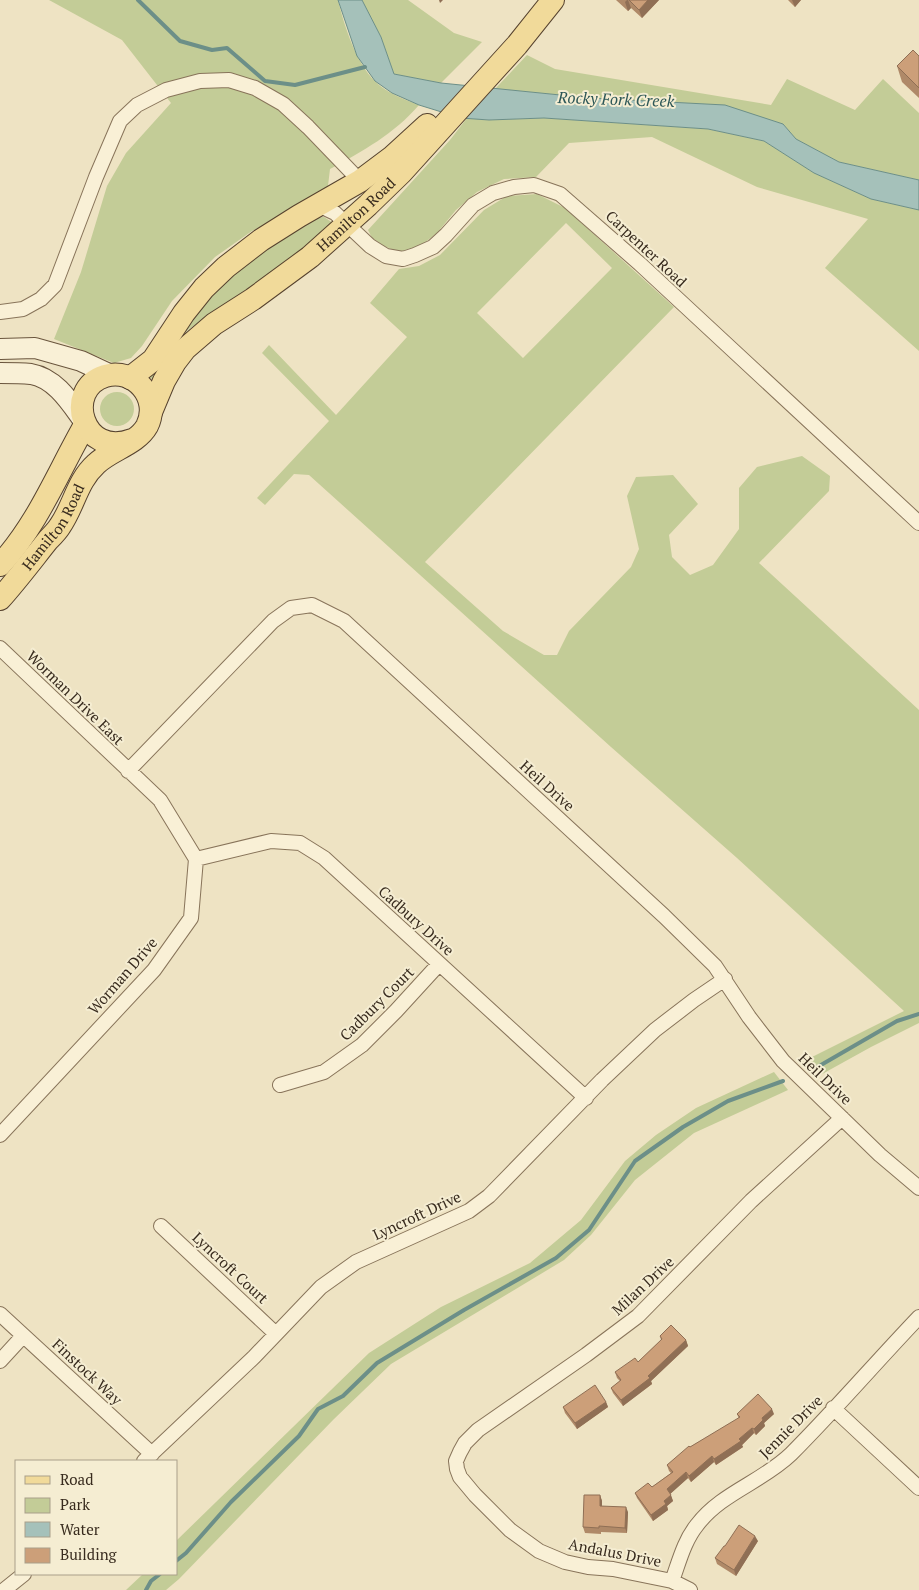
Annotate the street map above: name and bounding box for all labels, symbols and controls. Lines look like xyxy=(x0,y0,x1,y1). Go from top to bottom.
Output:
water label: Rocky Fork Creek xyxy=(556,86,675,112)
street label: Hamilton Road xyxy=(312,173,399,255)
street label: Carpenter Road xyxy=(602,206,692,291)
street label: Hamilton Road xyxy=(17,480,88,574)
street label: Worman Drive East xyxy=(23,646,129,749)
street label: Heil Drive xyxy=(516,755,579,815)
street label: Cadbury Drive xyxy=(375,881,459,960)
street label: Worman Drive xyxy=(83,933,161,1018)
street label: Cadbury Court xyxy=(335,962,418,1045)
street label: Heil Drive xyxy=(795,1048,857,1109)
street label: Lyncroft Drive xyxy=(369,1186,464,1244)
street label: Lyncroft Court xyxy=(188,1227,273,1308)
street label: Milan Drive xyxy=(607,1251,678,1319)
street label: Finstock Way xyxy=(48,1334,127,1409)
street label: Jennie Drive xyxy=(754,1390,826,1462)
legend xyxy=(15,1460,178,1575)
text: Road xyxy=(60,1469,93,1489)
text: Park xyxy=(60,1494,90,1514)
text: Water xyxy=(60,1519,100,1539)
street label: Andalus Drive xyxy=(567,1533,663,1571)
text: Building xyxy=(60,1544,118,1564)

